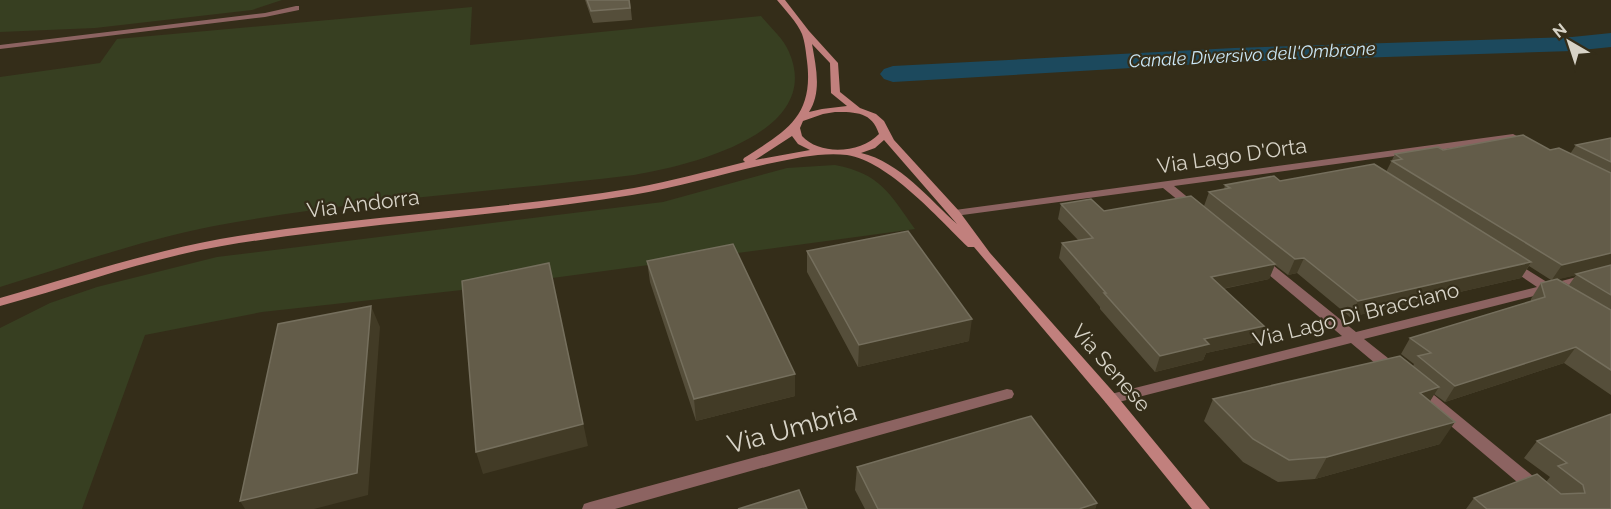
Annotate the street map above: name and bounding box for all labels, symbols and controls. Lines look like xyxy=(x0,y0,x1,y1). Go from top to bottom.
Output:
north arrow xyxy=(1539,12,1599,72)
text: N xyxy=(1549,20,1571,42)
water label: Canale Diversivo dell'Ombrone xyxy=(1128,38,1376,71)
street label: Via Lago D'Orta xyxy=(1155,133,1308,178)
street label: Via Andorra xyxy=(305,184,421,223)
street label: Via Lago Di Bracciano xyxy=(1250,277,1462,352)
street label: Via Senese xyxy=(1067,319,1156,417)
street label: Via Umbria xyxy=(724,396,860,460)

